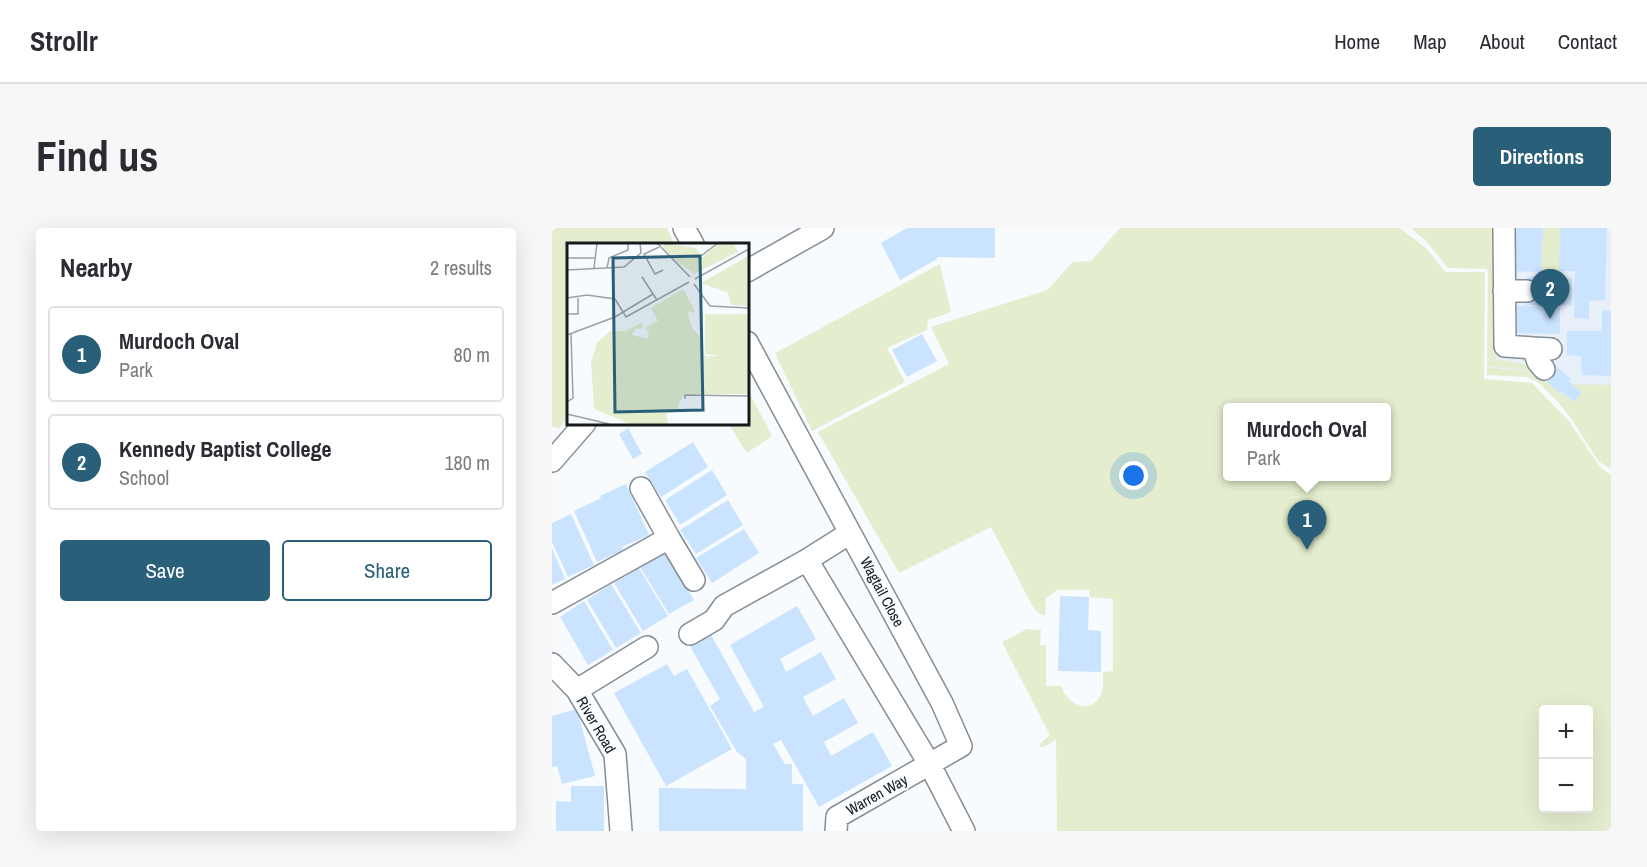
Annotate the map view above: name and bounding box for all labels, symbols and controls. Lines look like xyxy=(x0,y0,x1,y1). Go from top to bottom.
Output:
text: Strollr xyxy=(30,22,98,60)
text: Home xyxy=(1334,27,1380,56)
text: Map xyxy=(1413,27,1447,56)
text: About xyxy=(1480,27,1525,56)
text: Contact xyxy=(1558,27,1617,56)
button: Directions xyxy=(1473,127,1611,186)
text: Find us xyxy=(36,128,158,184)
inset map xyxy=(567,243,748,424)
text: Nearby xyxy=(60,250,132,285)
text: 2 results xyxy=(430,254,492,281)
pin: 2 xyxy=(1530,270,1570,319)
text: Murdoch Oval xyxy=(119,326,239,356)
text: 1 xyxy=(77,341,86,368)
text: 80 m xyxy=(454,341,490,368)
text: Park xyxy=(119,356,153,383)
popup xyxy=(1223,403,1391,481)
text: Murdoch Oval xyxy=(1247,414,1367,444)
text: Kennedy Baptist College xyxy=(119,434,332,464)
text: Park xyxy=(1247,444,1281,471)
text: 2 xyxy=(77,449,86,476)
text: 180 m xyxy=(444,449,490,476)
your location xyxy=(1119,461,1148,490)
text: School xyxy=(119,464,169,491)
pin: 1 xyxy=(1288,500,1326,550)
button: Save xyxy=(60,540,270,601)
button: Share xyxy=(282,540,492,601)
street label: Wagtail Close xyxy=(855,553,910,630)
street label: River Road xyxy=(572,693,621,757)
map controls xyxy=(1539,705,1593,813)
button: + xyxy=(1539,705,1593,759)
button: − xyxy=(1539,759,1593,813)
street label: Warren Way xyxy=(842,769,912,820)

